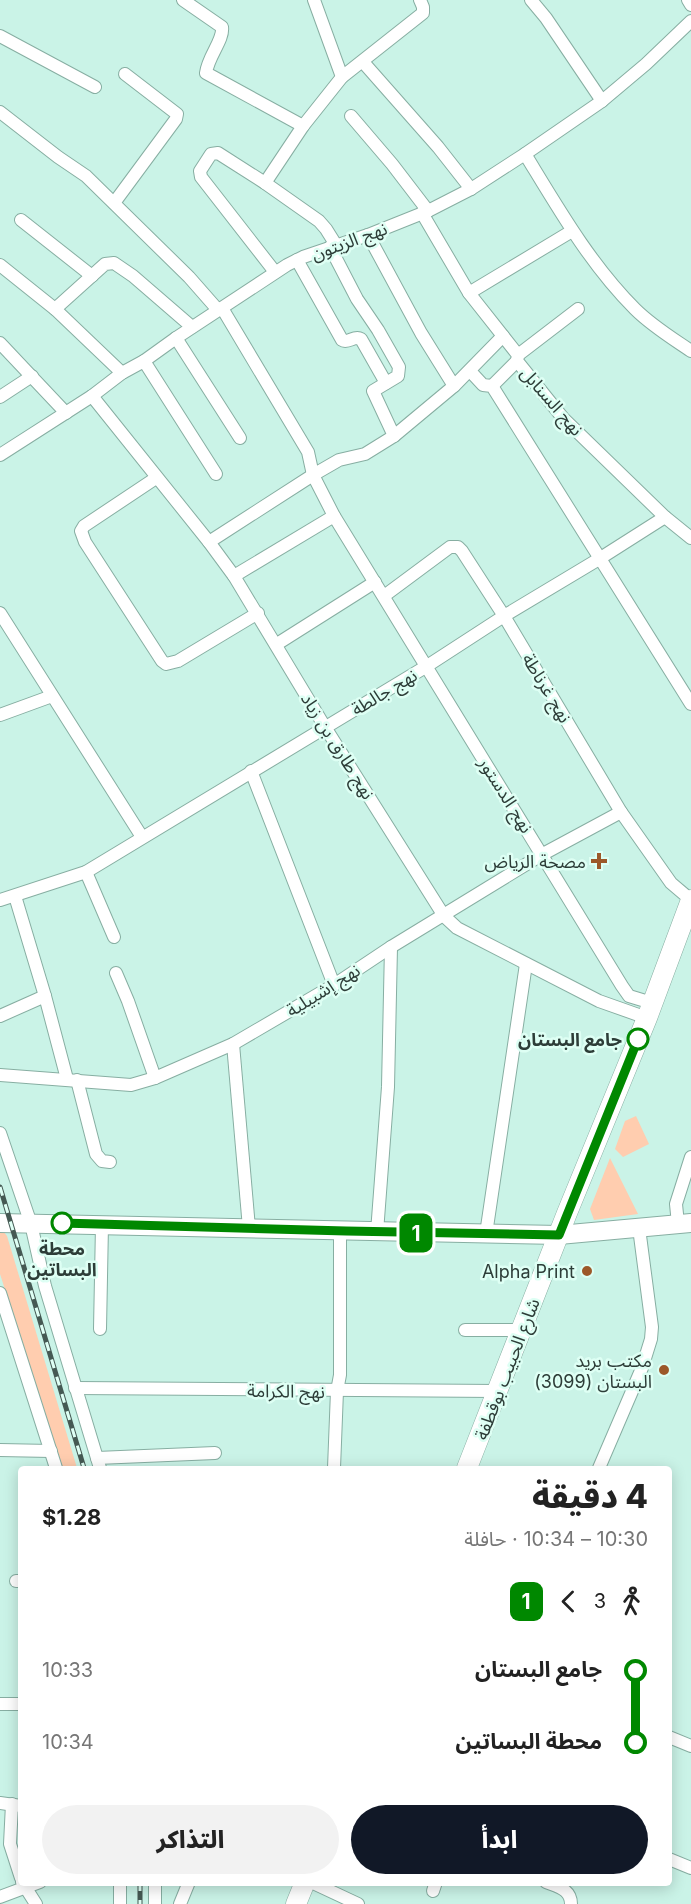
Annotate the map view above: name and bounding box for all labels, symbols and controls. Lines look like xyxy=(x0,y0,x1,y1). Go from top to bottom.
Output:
street label: نهج الزيتون xyxy=(308,218,391,267)
street label: نهج السنابل xyxy=(514,362,588,442)
street label: نهج غرناطة xyxy=(516,649,576,728)
street label: نهج جالطة xyxy=(347,664,422,722)
street label: نهج طارق بن زياد xyxy=(294,689,379,805)
street label: نهج الدستور xyxy=(471,752,537,838)
place label: مصحة الرياض xyxy=(485,851,586,873)
marker: مصحة الرياض xyxy=(590,852,608,870)
street label: نهج إشبيلية xyxy=(282,959,365,1023)
marker: جامع البستان xyxy=(627,1028,649,1050)
place label: جامع البستان xyxy=(518,1029,622,1053)
marker: محطة البساتين xyxy=(51,1212,73,1234)
line badge: 1 xyxy=(396,1214,436,1252)
text: 1 xyxy=(411,1221,421,1246)
place label: محطة البساتين xyxy=(27,1238,97,1280)
place label: Alpha Print xyxy=(482,1261,575,1282)
marker: Alpha Print xyxy=(580,1264,594,1278)
street label: شارع الحبيب بوقطفة xyxy=(470,1295,547,1444)
place label: مكتب بريد البستان (3099) xyxy=(534,1350,652,1393)
marker: مكتب بريد البستان (3099) xyxy=(657,1363,671,1377)
street label: نهج الكرامة xyxy=(247,1380,325,1405)
text: 4 دقيقة xyxy=(532,1476,648,1516)
text: $1.28 xyxy=(42,1504,101,1530)
text: 10:30 – 10:34 · حافلة xyxy=(464,1527,648,1551)
icon: back xyxy=(552,1585,585,1618)
icon: walk xyxy=(615,1585,648,1618)
text: 1 xyxy=(522,1589,531,1614)
text: 3 xyxy=(594,1589,606,1613)
text: جامع البستان xyxy=(475,1656,602,1682)
text: 10:33 xyxy=(42,1658,93,1682)
text: محطة البساتين xyxy=(456,1728,602,1754)
text: 10:34 xyxy=(42,1730,94,1754)
button: التذاكر xyxy=(42,1805,339,1874)
button: ابدأ xyxy=(351,1805,648,1874)

